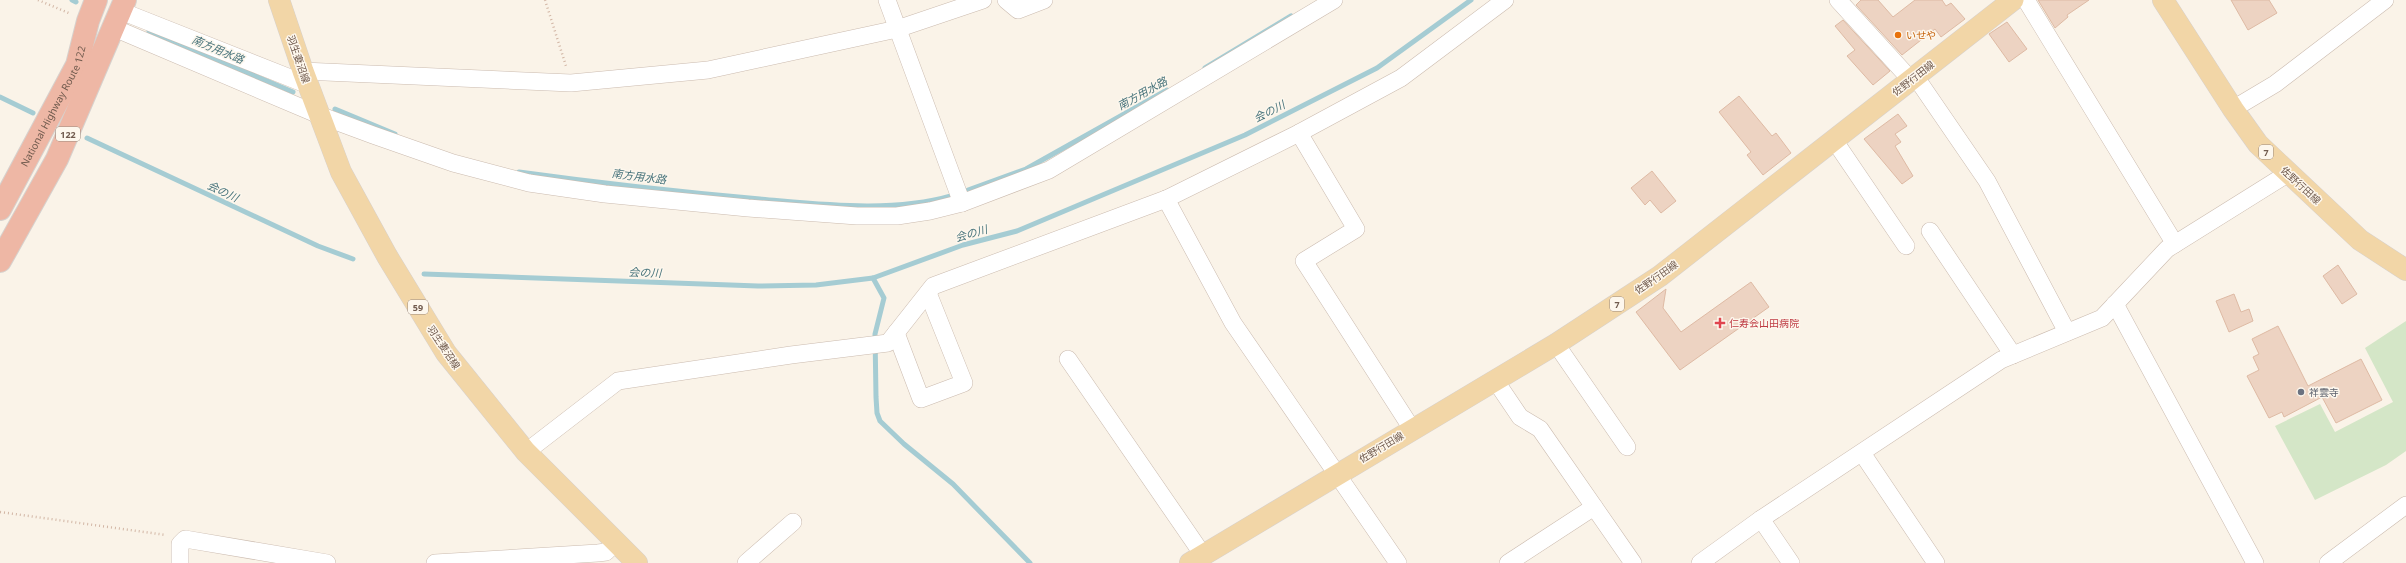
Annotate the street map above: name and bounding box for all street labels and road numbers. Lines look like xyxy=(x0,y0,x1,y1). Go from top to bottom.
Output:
street label: 羽生妻沼線 xyxy=(284,33,314,85)
street label: National Highway Route 122 xyxy=(17,43,87,169)
street label: 佐野行田線 xyxy=(1889,57,1937,99)
road number: 122 xyxy=(56,127,80,141)
road number: 7 xyxy=(2259,145,2273,159)
street label: 佐野行田線 xyxy=(2278,163,2324,207)
street label: 佐野行田線 xyxy=(1632,257,1680,297)
road number: 7 xyxy=(1610,297,1624,311)
road number: 59 xyxy=(408,300,428,314)
street label: 羽生妻沼線 xyxy=(424,322,464,372)
street label: 佐野行田線 xyxy=(1356,428,1406,466)

